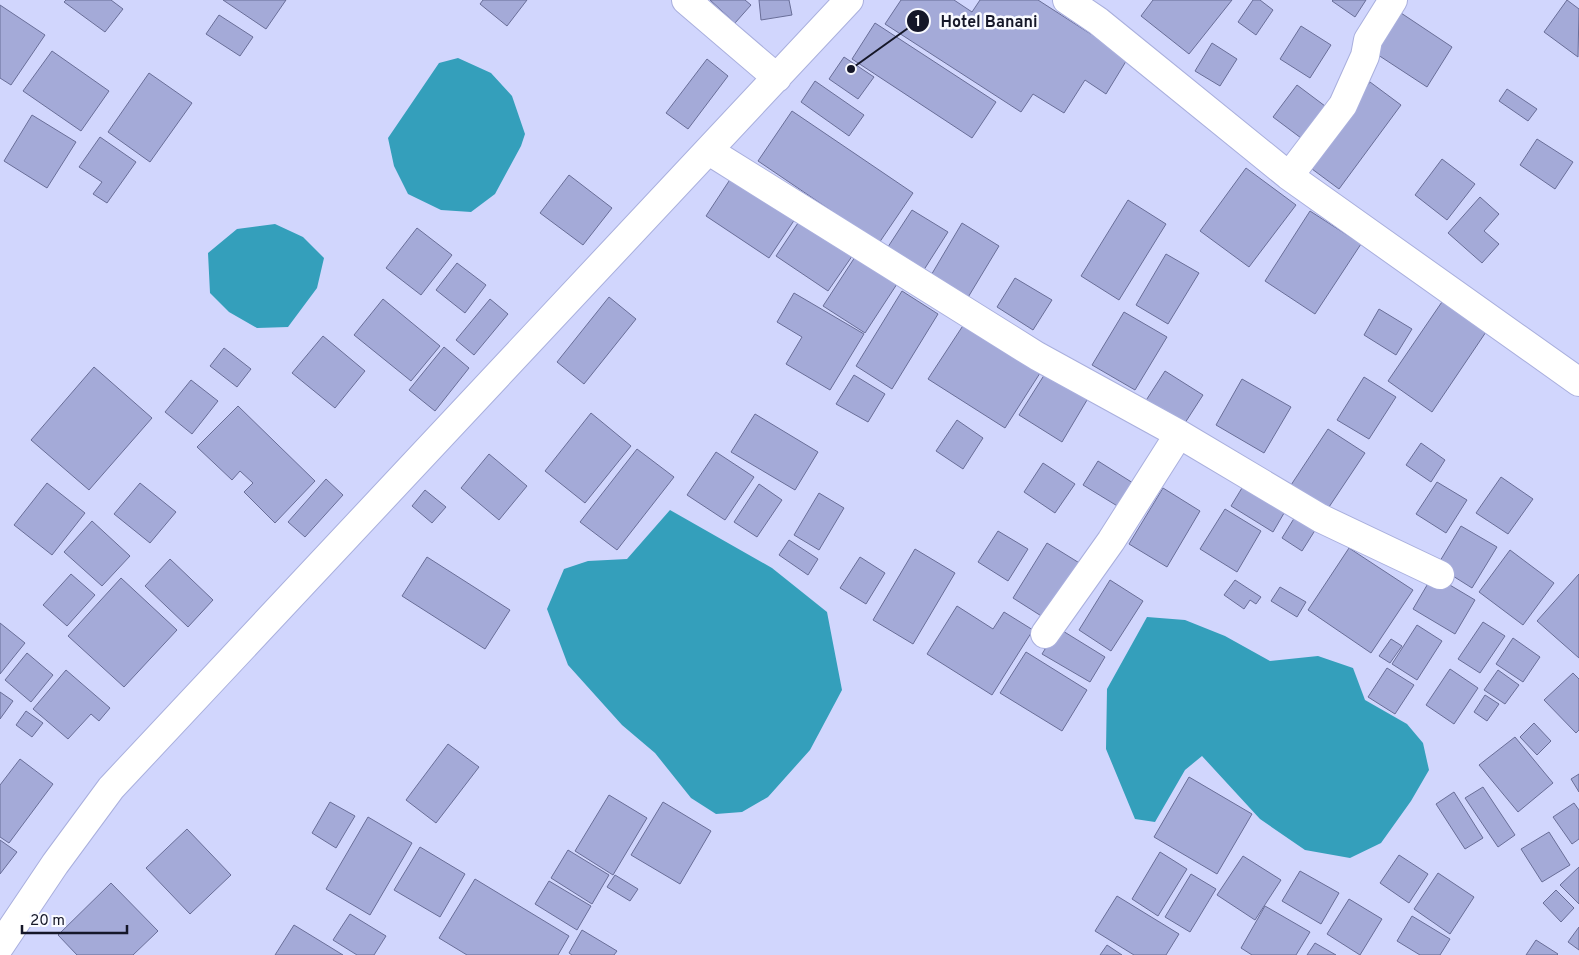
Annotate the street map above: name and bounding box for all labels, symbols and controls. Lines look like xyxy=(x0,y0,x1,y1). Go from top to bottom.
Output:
callout: Hotel Banani xyxy=(906,5,1047,36)
text: 1 xyxy=(915,13,921,32)
text: Hotel Banani xyxy=(941,13,1037,33)
scale bar xyxy=(22,902,128,934)
text: 20 m xyxy=(30,912,65,931)

